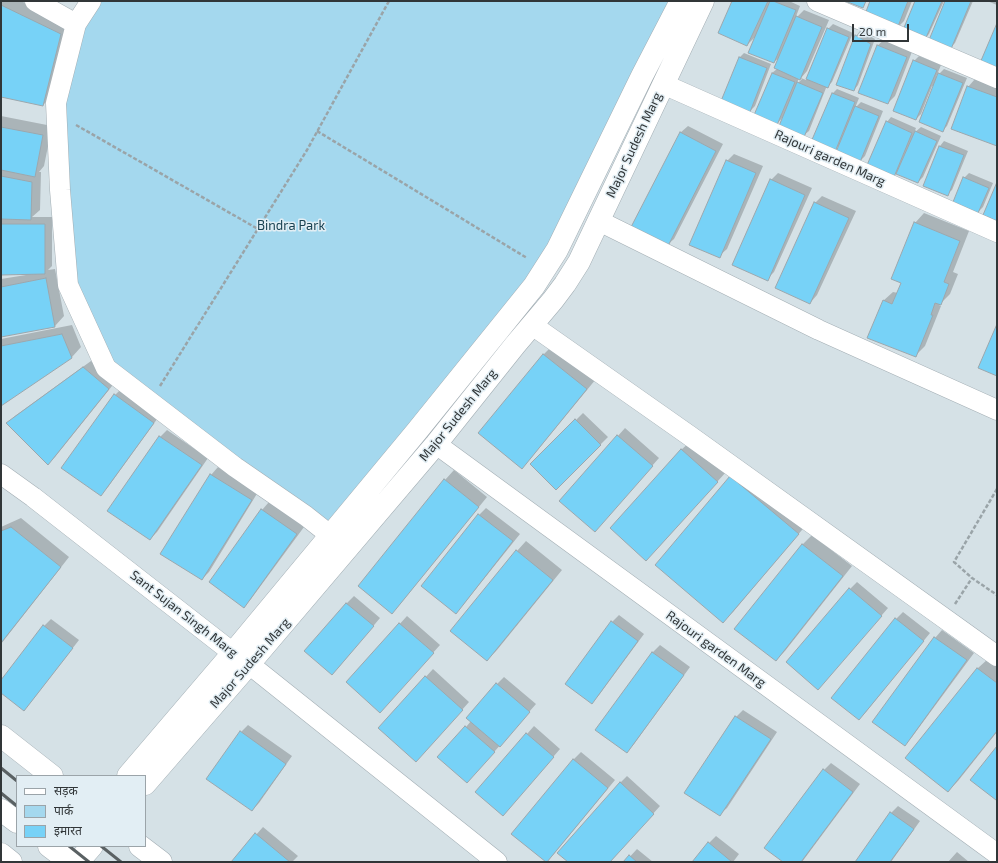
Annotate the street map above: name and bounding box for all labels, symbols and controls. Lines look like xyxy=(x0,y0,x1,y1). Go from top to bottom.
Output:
scale bar xyxy=(854,16,911,42)
text: 20 m xyxy=(859,24,886,38)
street label: Major Sudesh Marg xyxy=(603,90,665,200)
street label: Rajouri garden Marg xyxy=(772,127,888,189)
park label: Bindra Park xyxy=(257,218,325,234)
street label: Major Sudesh Marg xyxy=(416,366,500,464)
street label: Sant Sujan Singh Marg xyxy=(127,567,241,661)
street label: Rajouri garden Marg xyxy=(663,607,769,691)
street label: Major Sudesh Marg xyxy=(207,615,293,711)
legend xyxy=(16,775,146,847)
text: सड़क xyxy=(54,783,78,797)
text: पार्क xyxy=(54,803,73,817)
text: इमारत xyxy=(54,823,82,837)

